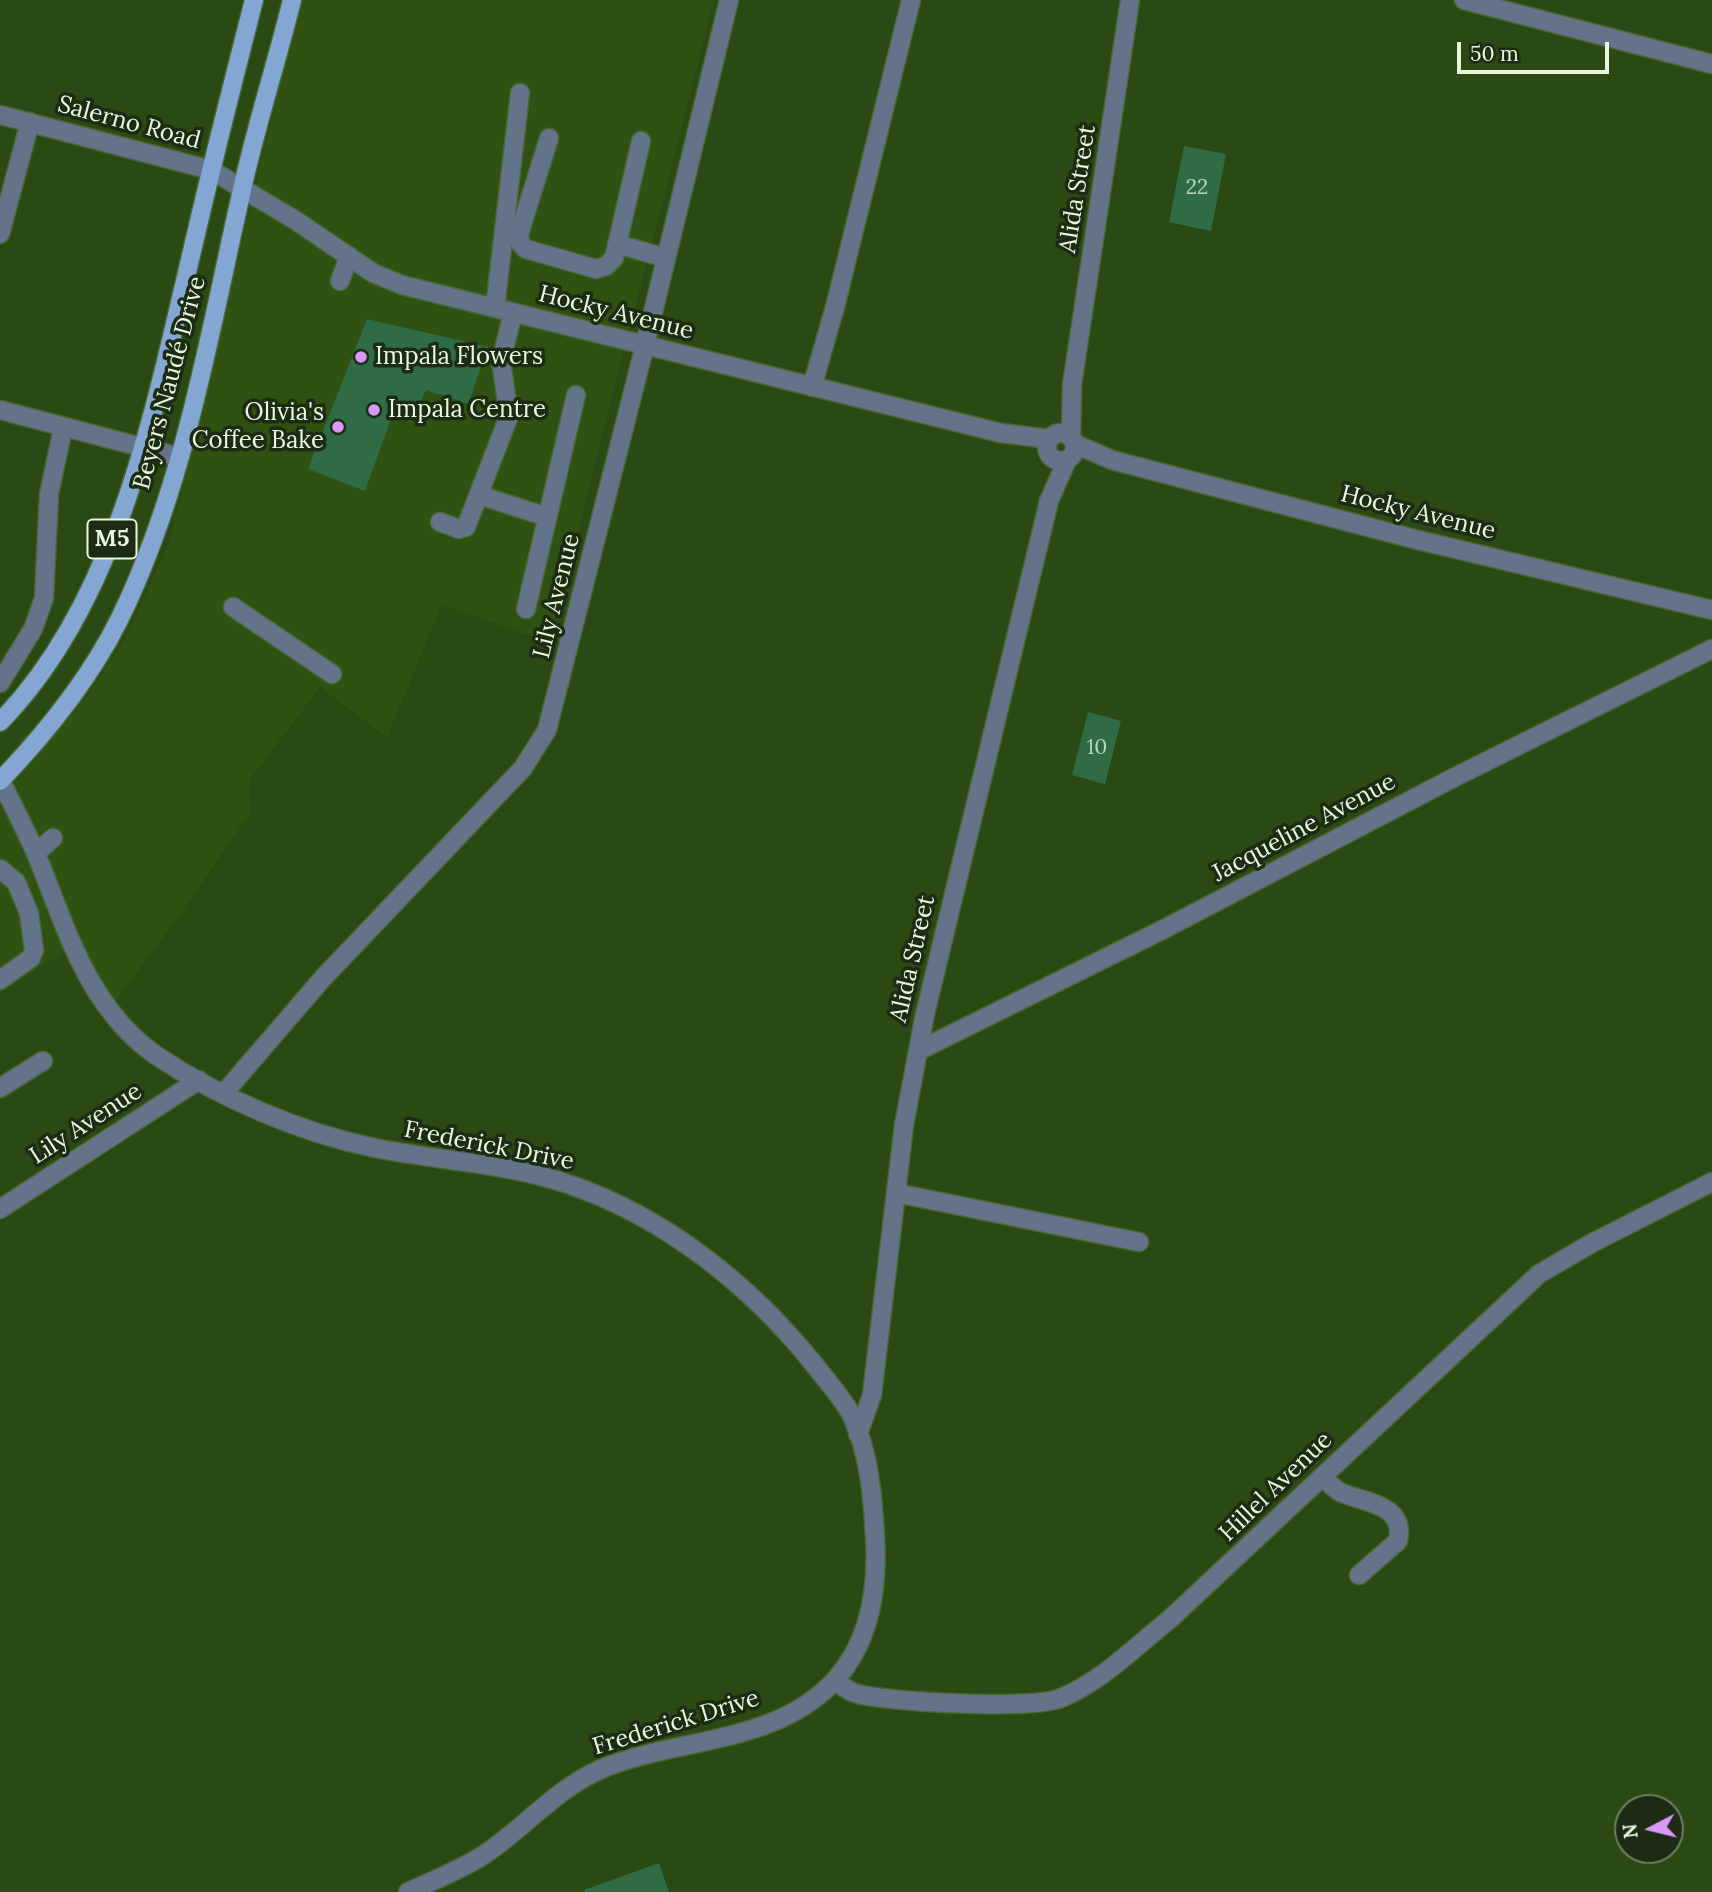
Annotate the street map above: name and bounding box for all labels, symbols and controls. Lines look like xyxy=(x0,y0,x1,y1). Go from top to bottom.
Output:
scale bar xyxy=(1460,28,1612,72)
text: 50 m xyxy=(1470,40,1519,67)
street label: Salerno Road xyxy=(55,90,203,156)
street label: Alida Street xyxy=(1054,123,1102,255)
house number: 22 xyxy=(1186,175,1208,201)
street label: Beyers Naudé Drive xyxy=(128,273,212,493)
street label: Hocky Avenue xyxy=(536,280,696,346)
place label: Impala Flowers xyxy=(375,343,543,371)
marker: Impala Flowers xyxy=(353,349,369,365)
place label: Impala Centre xyxy=(388,396,546,424)
place label: Olivia's Coffee Bake xyxy=(192,399,324,455)
marker: Impala Centre xyxy=(366,402,382,418)
marker: Olivia's Coffee Bake xyxy=(330,419,346,435)
street label: Hocky Avenue xyxy=(1338,480,1498,546)
road number: M5 xyxy=(88,520,136,558)
street label: Lily Avenue xyxy=(528,531,586,661)
house number: 10 xyxy=(1087,735,1107,761)
street label: Jacqueline Avenue xyxy=(1207,768,1401,888)
street label: Alida Street xyxy=(884,893,942,1025)
street label: Lily Avenue xyxy=(25,1077,147,1171)
street label: Frederick Drive xyxy=(402,1115,576,1177)
street label: Hillel Avenue xyxy=(1214,1426,1338,1548)
street label: Frederick Drive xyxy=(589,1684,763,1762)
north arrow xyxy=(1614,1794,1684,1864)
text: N xyxy=(1617,1823,1643,1840)

